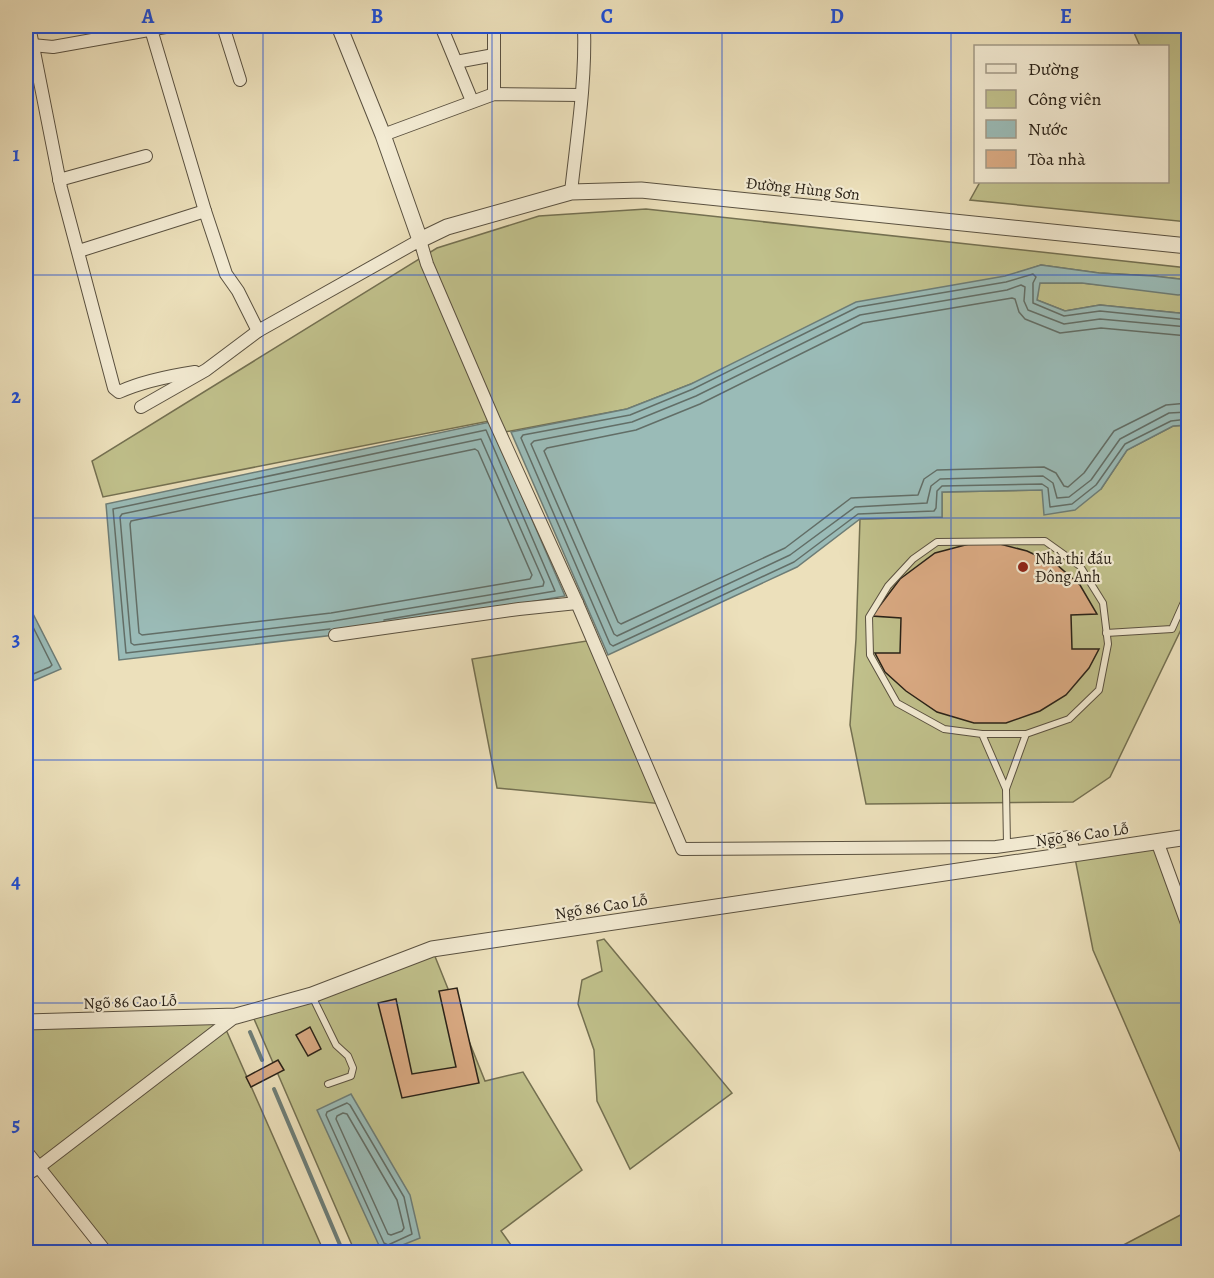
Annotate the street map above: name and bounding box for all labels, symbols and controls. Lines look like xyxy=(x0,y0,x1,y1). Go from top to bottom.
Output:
text: A xyxy=(141,3,155,30)
text: B xyxy=(371,3,383,30)
text: C xyxy=(601,3,613,30)
text: D xyxy=(830,3,844,30)
text: E xyxy=(1060,3,1072,30)
legend xyxy=(974,45,1169,183)
text: Đường xyxy=(1028,57,1079,81)
text: Công viên xyxy=(1028,87,1101,111)
text: Nước xyxy=(1028,117,1068,141)
text: 1 xyxy=(12,141,20,168)
text: Tòa nhà xyxy=(1028,147,1086,171)
street label: Đường Hùng Sơn xyxy=(745,172,861,206)
text: 2 xyxy=(11,383,21,410)
place label: Nhà thi đấu Đông Anh xyxy=(1035,548,1112,588)
marker: Nhà thi đấu Đông Anh xyxy=(1016,560,1030,574)
text: 3 xyxy=(12,626,20,653)
street label: Ngõ 86 Cao Lỗ xyxy=(1034,818,1130,852)
text: 4 xyxy=(11,868,21,895)
street label: Ngõ 86 Cao Lỗ xyxy=(553,889,649,925)
street label: Ngõ 86 Cao Lỗ xyxy=(83,989,177,1015)
text: 5 xyxy=(12,1111,20,1138)

